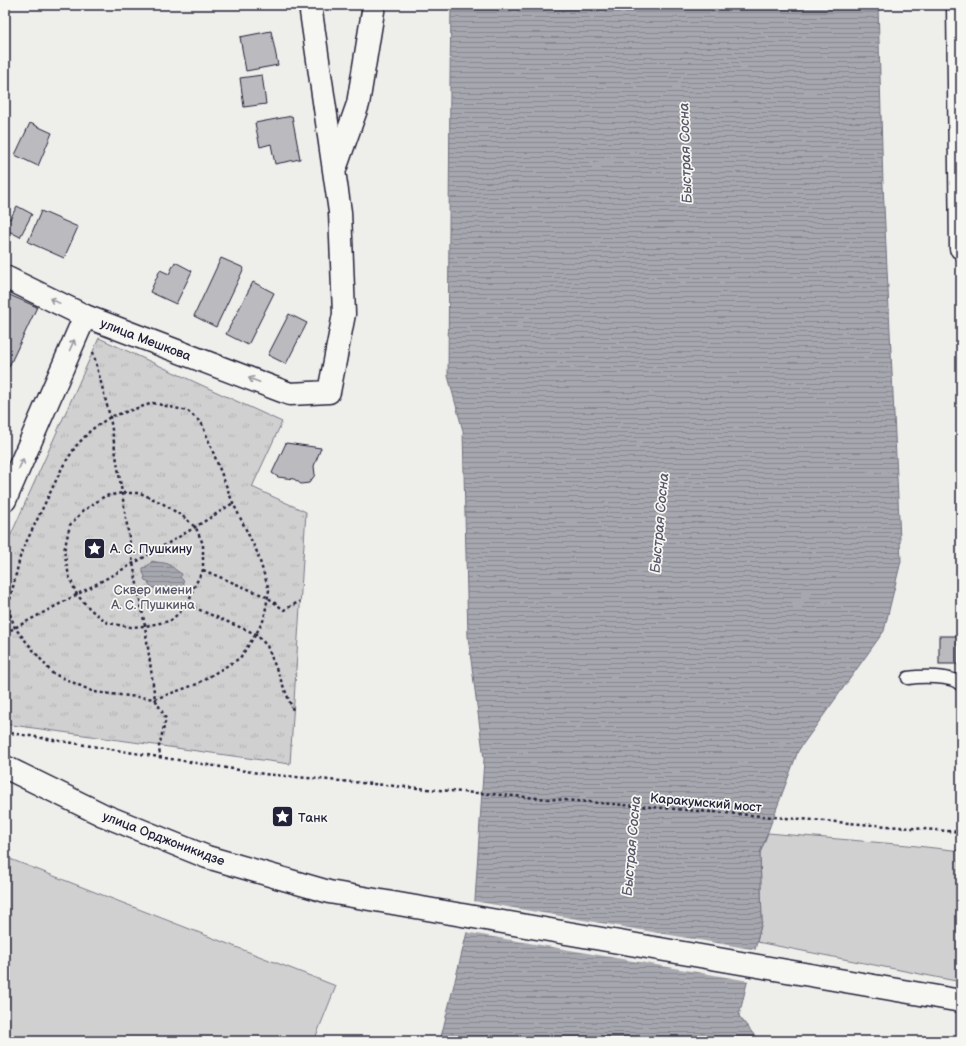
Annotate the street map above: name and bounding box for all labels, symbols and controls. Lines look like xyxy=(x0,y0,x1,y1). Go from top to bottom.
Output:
water label: Быстрая Сосна xyxy=(675,102,696,204)
one-way arrow xyxy=(49,297,61,304)
street label: улица Мешкова xyxy=(98,315,193,365)
one-way arrow xyxy=(69,340,77,352)
one-way arrow xyxy=(248,375,260,383)
one-way arrow xyxy=(17,459,25,471)
water label: Быстрая Сосна xyxy=(647,472,672,574)
place icon: А. С. Пушкину xyxy=(82,535,108,561)
place label: А. С. Пушкину xyxy=(109,541,192,557)
park label: Сквер имени А. С. Пушкина xyxy=(110,582,195,613)
street label: Каракумский мост xyxy=(650,790,762,816)
water label: Быстрая Сосна xyxy=(619,795,644,897)
place icon: Танк xyxy=(270,804,296,830)
street label: улица Орджоникидзе xyxy=(100,808,227,870)
place label: Танк xyxy=(298,810,328,826)

